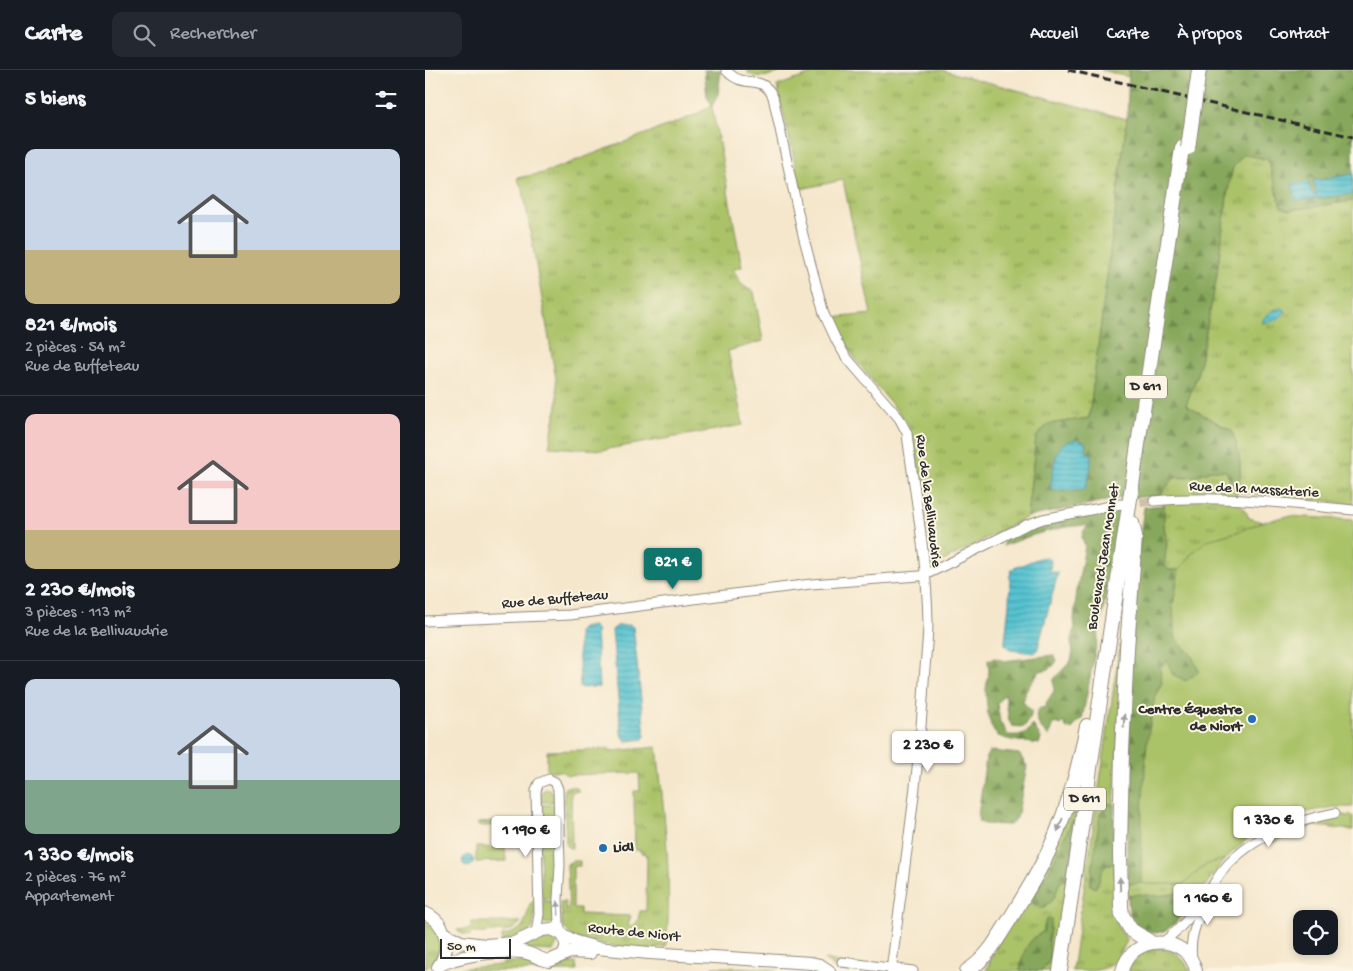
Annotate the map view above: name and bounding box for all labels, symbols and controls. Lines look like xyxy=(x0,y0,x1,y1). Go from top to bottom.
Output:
search box xyxy=(112,12,462,57)
text: Carte xyxy=(25,20,82,49)
icon: search xyxy=(130,21,158,49)
text: Rechercher xyxy=(170,23,256,46)
text: Accueil xyxy=(1030,24,1078,45)
text: Carte xyxy=(1106,24,1149,45)
text: À propos xyxy=(1177,24,1242,45)
text: Contact xyxy=(1270,24,1328,45)
icon: filters xyxy=(372,86,400,114)
text: 5 biens xyxy=(25,88,85,113)
icon: home xyxy=(168,181,258,271)
text: 821 €/mois xyxy=(25,314,116,339)
text: 2 pièces · 54 m² xyxy=(25,339,126,358)
text: Rue de Buffeteau xyxy=(25,358,139,377)
road number: D 611 xyxy=(1125,376,1167,398)
street label: Rue de la Bellivaudrie xyxy=(911,433,945,569)
icon: home xyxy=(168,447,258,537)
street label: Rue de la Massaterie xyxy=(1189,478,1320,502)
street label: Boulevard Jean Monnet xyxy=(1083,481,1125,632)
pin: 821 € xyxy=(638,548,708,590)
text: 821 € xyxy=(655,554,691,573)
text: 2 230 €/mois xyxy=(25,579,134,604)
street label: Rue de Buffeteau xyxy=(501,586,609,614)
text: 3 pièces · 113 m² xyxy=(25,604,132,623)
text: Rue de la Bellivaudrie xyxy=(25,623,168,642)
place label: Centre Équestre de Niort xyxy=(1137,701,1244,736)
icon: home xyxy=(168,712,258,802)
one-way arrow xyxy=(1120,713,1128,729)
marker: Centre Équestre de Niort xyxy=(1246,713,1258,725)
pin: 2 230 € xyxy=(882,730,974,773)
text: 2 230 € xyxy=(903,737,953,756)
road number: D 611 xyxy=(1064,788,1106,811)
pin: 1 330 € xyxy=(1223,806,1315,848)
text: 1 330 € xyxy=(1244,812,1294,831)
pin: 1 190 € xyxy=(480,816,572,858)
one-way arrow xyxy=(1056,818,1064,833)
text: 1 190 € xyxy=(502,822,550,841)
place label: Lidl xyxy=(613,839,635,857)
marker: Lidl xyxy=(597,842,609,854)
text: 1 330 €/mois xyxy=(25,844,133,869)
text: 2 pièces · 76 m² xyxy=(25,869,126,888)
one-way arrow xyxy=(1116,876,1124,892)
pin: 1 160 € xyxy=(1162,884,1254,926)
text: Appartement xyxy=(25,888,113,907)
text: 1 160 € xyxy=(1184,890,1232,909)
one-way arrow xyxy=(554,899,562,915)
map controls xyxy=(1293,910,1338,955)
button: locate xyxy=(1293,910,1338,955)
street label: Route de Niort xyxy=(587,919,683,947)
scale bar xyxy=(440,936,511,959)
text: 50 m xyxy=(447,939,476,956)

